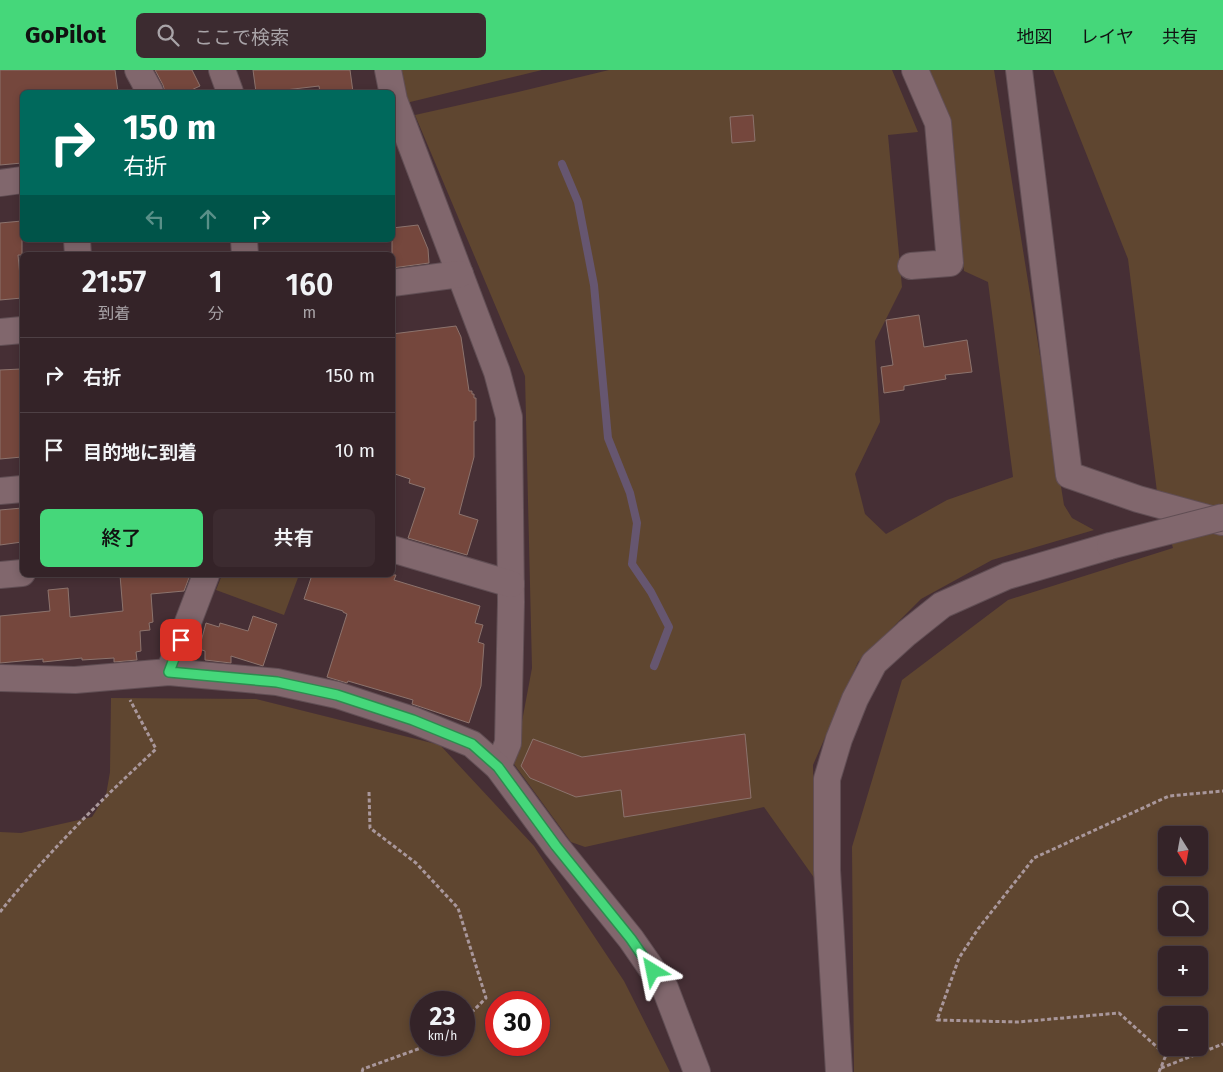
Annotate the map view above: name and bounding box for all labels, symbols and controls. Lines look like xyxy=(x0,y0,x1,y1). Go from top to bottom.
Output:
search box xyxy=(136,13,486,58)
text: GoPilot xyxy=(25,21,106,49)
icon: search xyxy=(154,21,182,49)
text: ここで検索 xyxy=(194,26,289,49)
text: 地図 xyxy=(1017,26,1053,48)
text: レイヤ xyxy=(1081,26,1134,48)
text: 共有 xyxy=(1162,26,1198,48)
text: 150 m xyxy=(123,106,216,148)
icon: right xyxy=(40,110,105,175)
text: 右折 xyxy=(123,153,167,180)
icon: left xyxy=(141,205,169,233)
icon: ahead xyxy=(194,205,222,233)
icon: right xyxy=(247,205,275,233)
text: 21:57 xyxy=(82,264,146,300)
text: 1 xyxy=(209,264,223,300)
text: 160 xyxy=(286,267,333,303)
text: m xyxy=(303,303,316,322)
text: 到着 xyxy=(98,304,130,323)
text: 分 xyxy=(208,304,224,323)
icon: right xyxy=(40,361,68,389)
text: 150 m xyxy=(325,364,375,387)
text: 右折 xyxy=(83,366,121,389)
icon: arrive xyxy=(40,436,68,464)
text: 10 m xyxy=(335,439,375,462)
text: 目的地に到着 xyxy=(83,441,197,464)
button: 終了 xyxy=(40,509,203,567)
button: 共有 xyxy=(213,509,375,567)
pin xyxy=(160,619,202,661)
icon: arrive xyxy=(167,626,195,654)
north arrow xyxy=(1158,826,1208,876)
map controls xyxy=(1158,826,1208,1056)
button: search xyxy=(1158,886,1208,936)
position arrow xyxy=(626,944,678,996)
button: + xyxy=(1158,946,1208,996)
speed limit sign: 30 xyxy=(485,991,550,1056)
text: 23 xyxy=(430,1002,455,1032)
button: − xyxy=(1158,1006,1208,1056)
text: km/h xyxy=(428,1029,457,1043)

